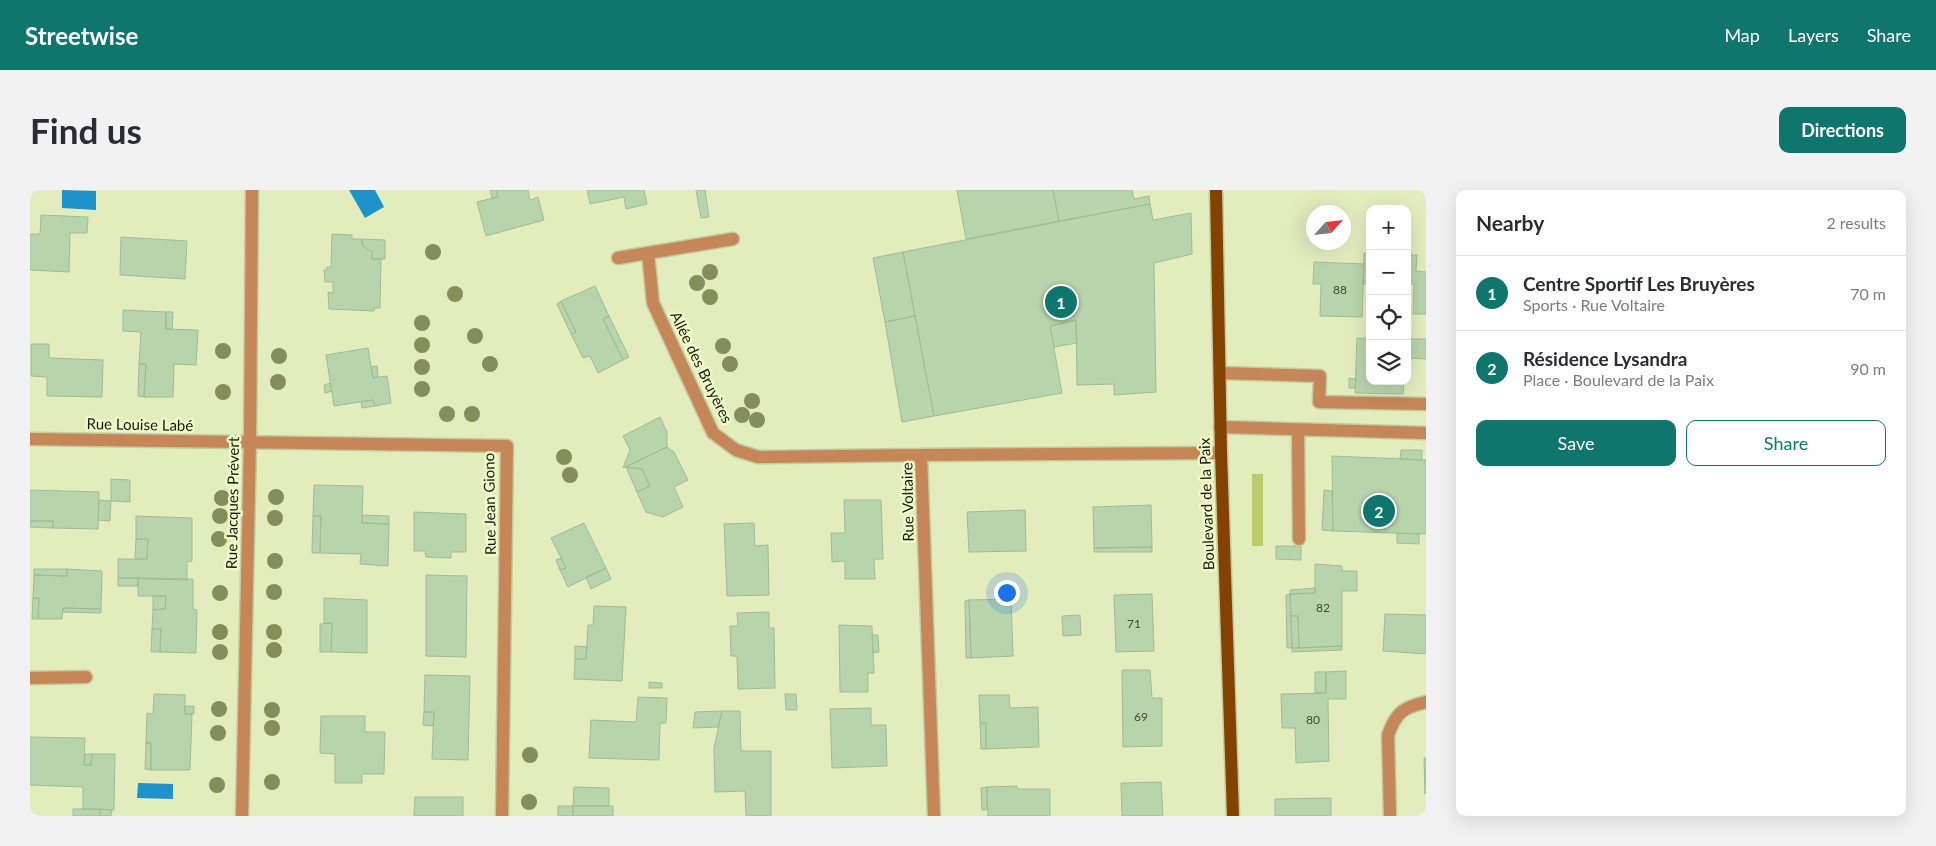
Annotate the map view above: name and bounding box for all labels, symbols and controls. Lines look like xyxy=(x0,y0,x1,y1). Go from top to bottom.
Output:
text: Streetwise xyxy=(25,21,138,50)
text: Map xyxy=(1724,24,1760,46)
text: Layers xyxy=(1788,24,1839,46)
text: Share xyxy=(1867,24,1911,46)
button: Directions xyxy=(1779,107,1906,153)
text: Find us xyxy=(30,109,142,151)
north arrow xyxy=(1306,205,1351,250)
map controls xyxy=(1366,205,1411,385)
button: + xyxy=(1366,205,1411,250)
text: Nearby xyxy=(1476,210,1544,235)
text: 2 results xyxy=(1826,213,1886,232)
button: − xyxy=(1366,250,1411,295)
text: Centre Sportif Les Bruyères xyxy=(1523,272,1755,295)
house number: 88 xyxy=(1333,282,1347,297)
pin: 1 xyxy=(1045,283,1077,321)
text: 1 xyxy=(1487,284,1497,303)
text: 70 m xyxy=(1850,284,1886,303)
button: locate xyxy=(1366,295,1411,340)
text: Sports · Rue Voltaire xyxy=(1523,295,1665,314)
street label: Allée des Bruyères xyxy=(667,308,737,426)
button: layers xyxy=(1366,340,1411,385)
text: Résidence Lysandra xyxy=(1523,347,1687,370)
text: 2 xyxy=(1487,359,1497,378)
text: 90 m xyxy=(1850,359,1886,378)
text: Place · Boulevard de la Paix xyxy=(1523,370,1714,389)
street label: Rue Louise Labé xyxy=(87,414,194,434)
button: Save xyxy=(1476,420,1676,466)
button: Share xyxy=(1686,420,1886,466)
street label: Rue Jacques Prévert xyxy=(222,436,242,569)
street label: Boulevard de la Paix xyxy=(1195,437,1217,571)
street label: Rue Jean Giono xyxy=(479,453,499,555)
street label: Rue Voltaire xyxy=(897,462,917,542)
pin: 2 xyxy=(1363,492,1395,530)
your location xyxy=(994,580,1020,606)
house number: 82 xyxy=(1316,600,1330,615)
house number: 71 xyxy=(1127,616,1141,631)
house number: 69 xyxy=(1134,709,1148,724)
house number: 80 xyxy=(1306,712,1320,727)

